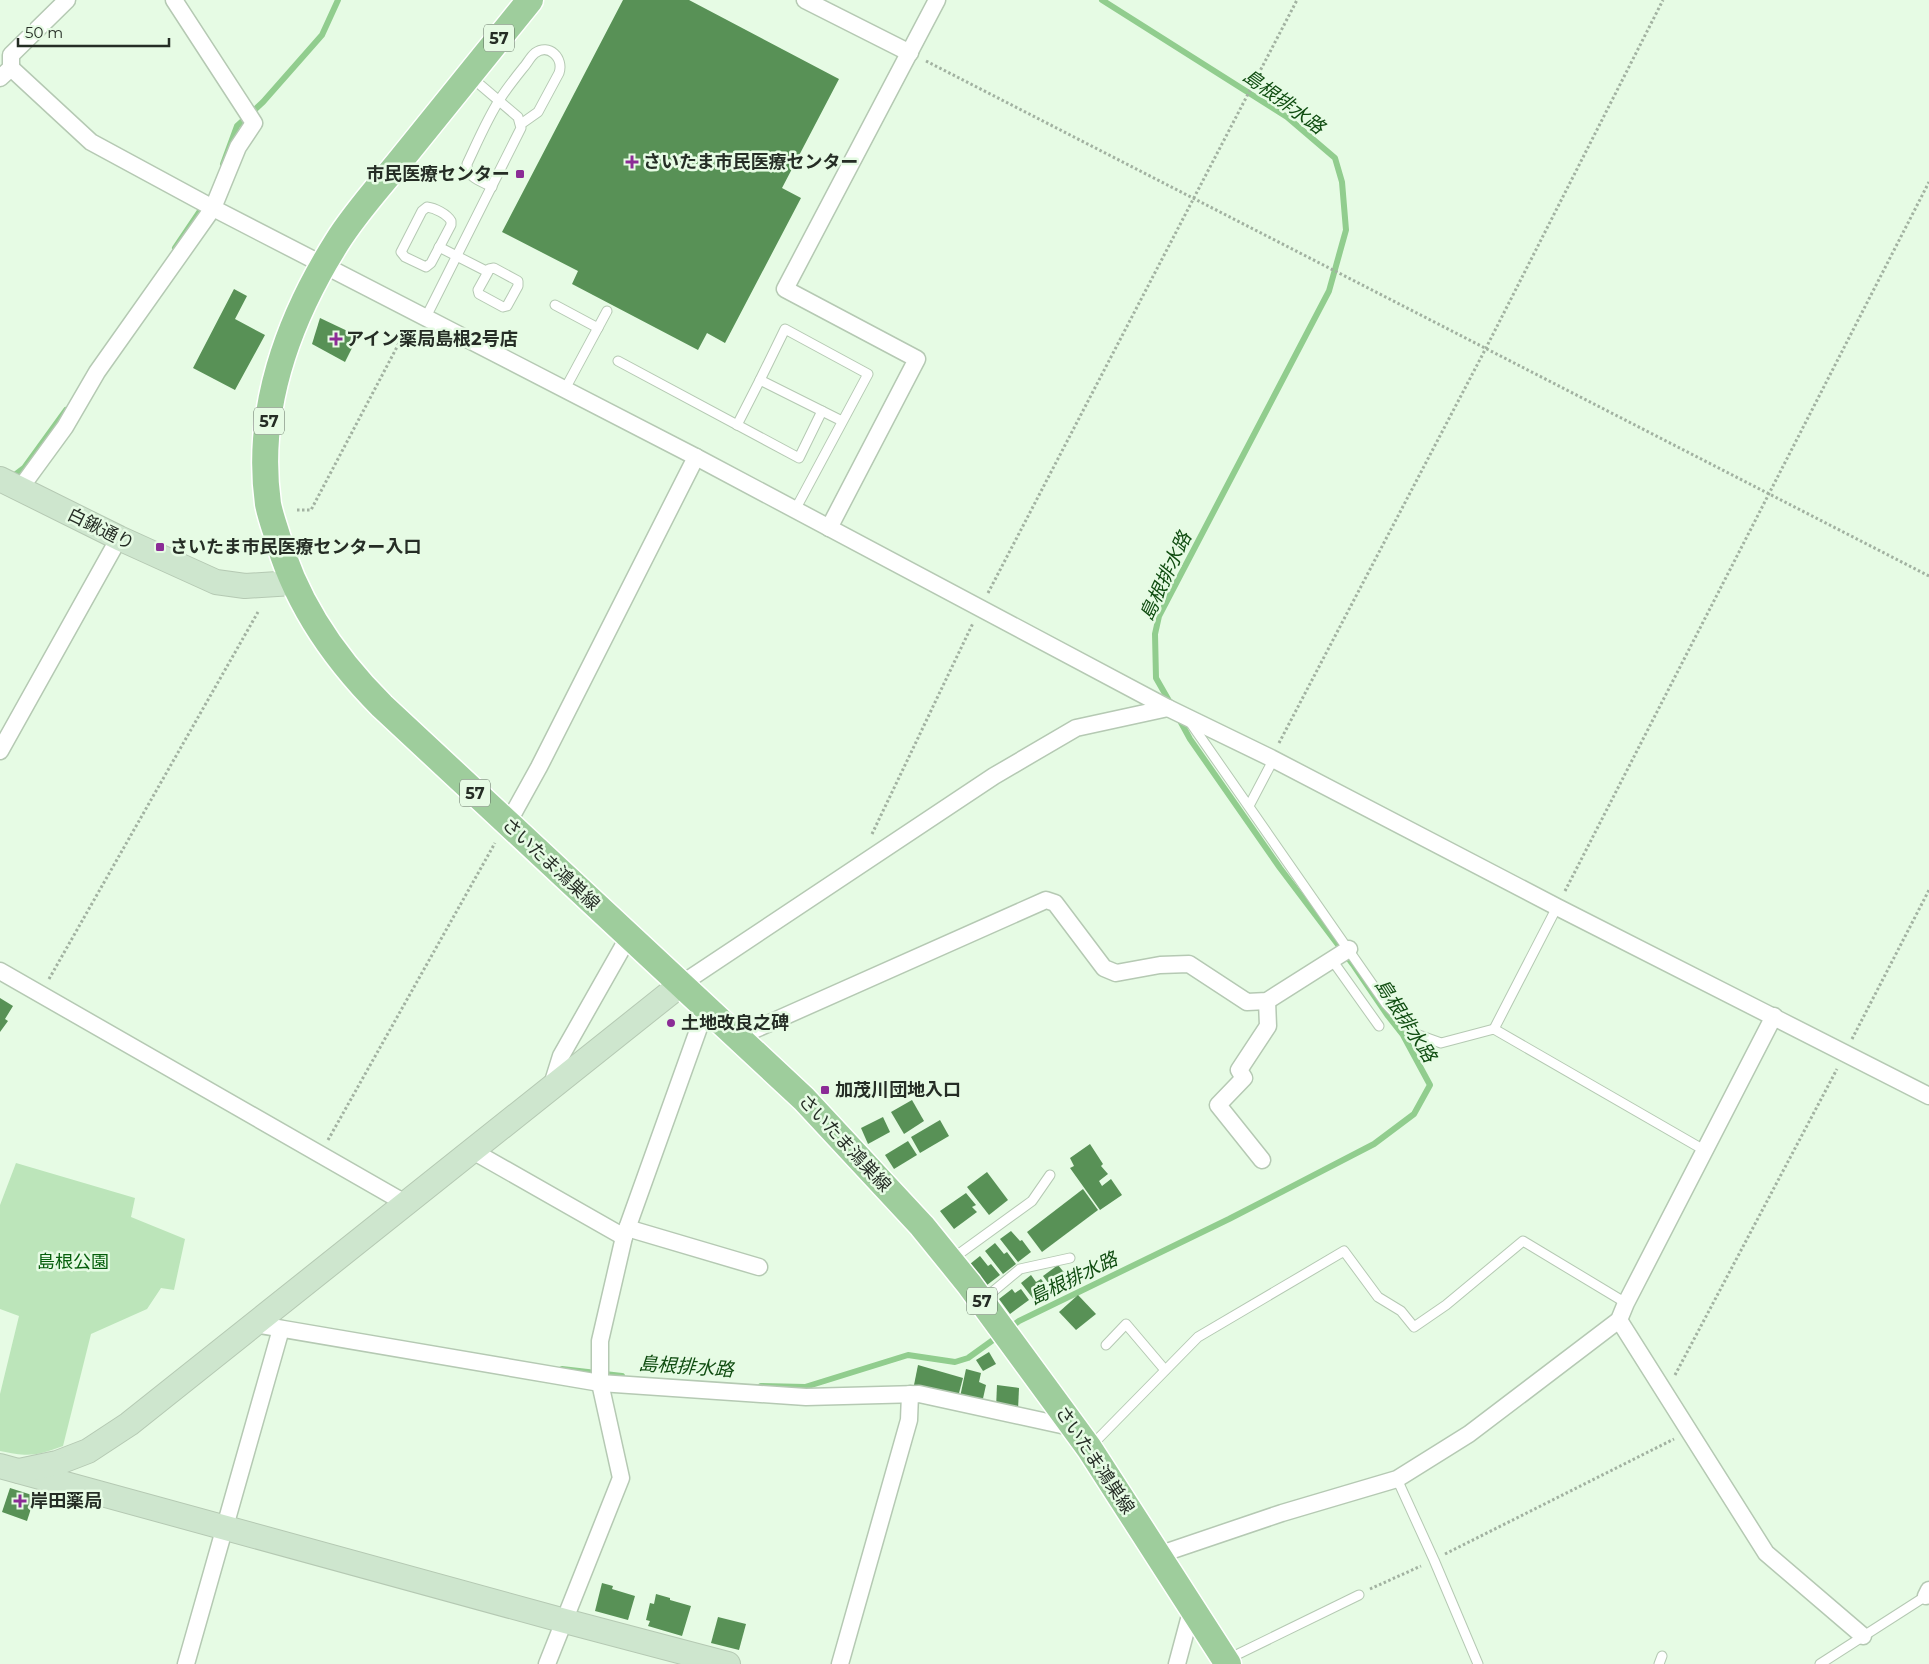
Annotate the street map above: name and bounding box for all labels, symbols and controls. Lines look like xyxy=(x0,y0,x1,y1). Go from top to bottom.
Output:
scale bar xyxy=(18,15,169,47)
text: 50 m xyxy=(25,23,63,42)
road number: 57 xyxy=(484,24,514,52)
water label: 島根排水路 xyxy=(1239,64,1331,140)
place label: さいたま市民医療センター xyxy=(643,151,858,173)
marker: さいたま市民医療センター xyxy=(625,155,639,169)
place label: 市民医療センター xyxy=(366,163,510,185)
marker: 市民医療センター xyxy=(514,168,526,180)
place label: アイン薬局島根2号店 xyxy=(346,328,518,350)
marker: アイン薬局島根2号店 xyxy=(330,333,342,345)
road number: 57 xyxy=(254,408,284,434)
street label: 白鍬通り xyxy=(64,503,138,555)
water label: 島根排水路 xyxy=(1135,526,1197,624)
place label: さいたま市民医療センター入口 xyxy=(170,536,421,558)
marker: さいたま市民医療センター入口 xyxy=(154,541,166,553)
road number: 57 xyxy=(460,780,490,806)
street label: さいたま鴻巣線 xyxy=(498,813,604,915)
water label: 島根排水路 xyxy=(1370,974,1442,1068)
place label: 土地改良之碑 xyxy=(681,1012,789,1034)
marker: 土地改良之碑 xyxy=(665,1017,677,1029)
place label: 加茂川団地入口 xyxy=(835,1079,961,1101)
marker: 加茂川団地入口 xyxy=(819,1084,831,1096)
street label: さいたま鴻巣線 xyxy=(794,1090,896,1196)
water label: 島根排水路 xyxy=(1025,1246,1123,1310)
park label: 島根公園 xyxy=(37,1251,109,1273)
road number: 57 xyxy=(967,1288,997,1314)
water label: 島根排水路 xyxy=(638,1352,736,1381)
street label: さいたま鴻巣線 xyxy=(1051,1402,1139,1518)
place label: 岸田薬局 xyxy=(30,1490,102,1512)
marker: 岸田薬局 xyxy=(14,1495,26,1507)

